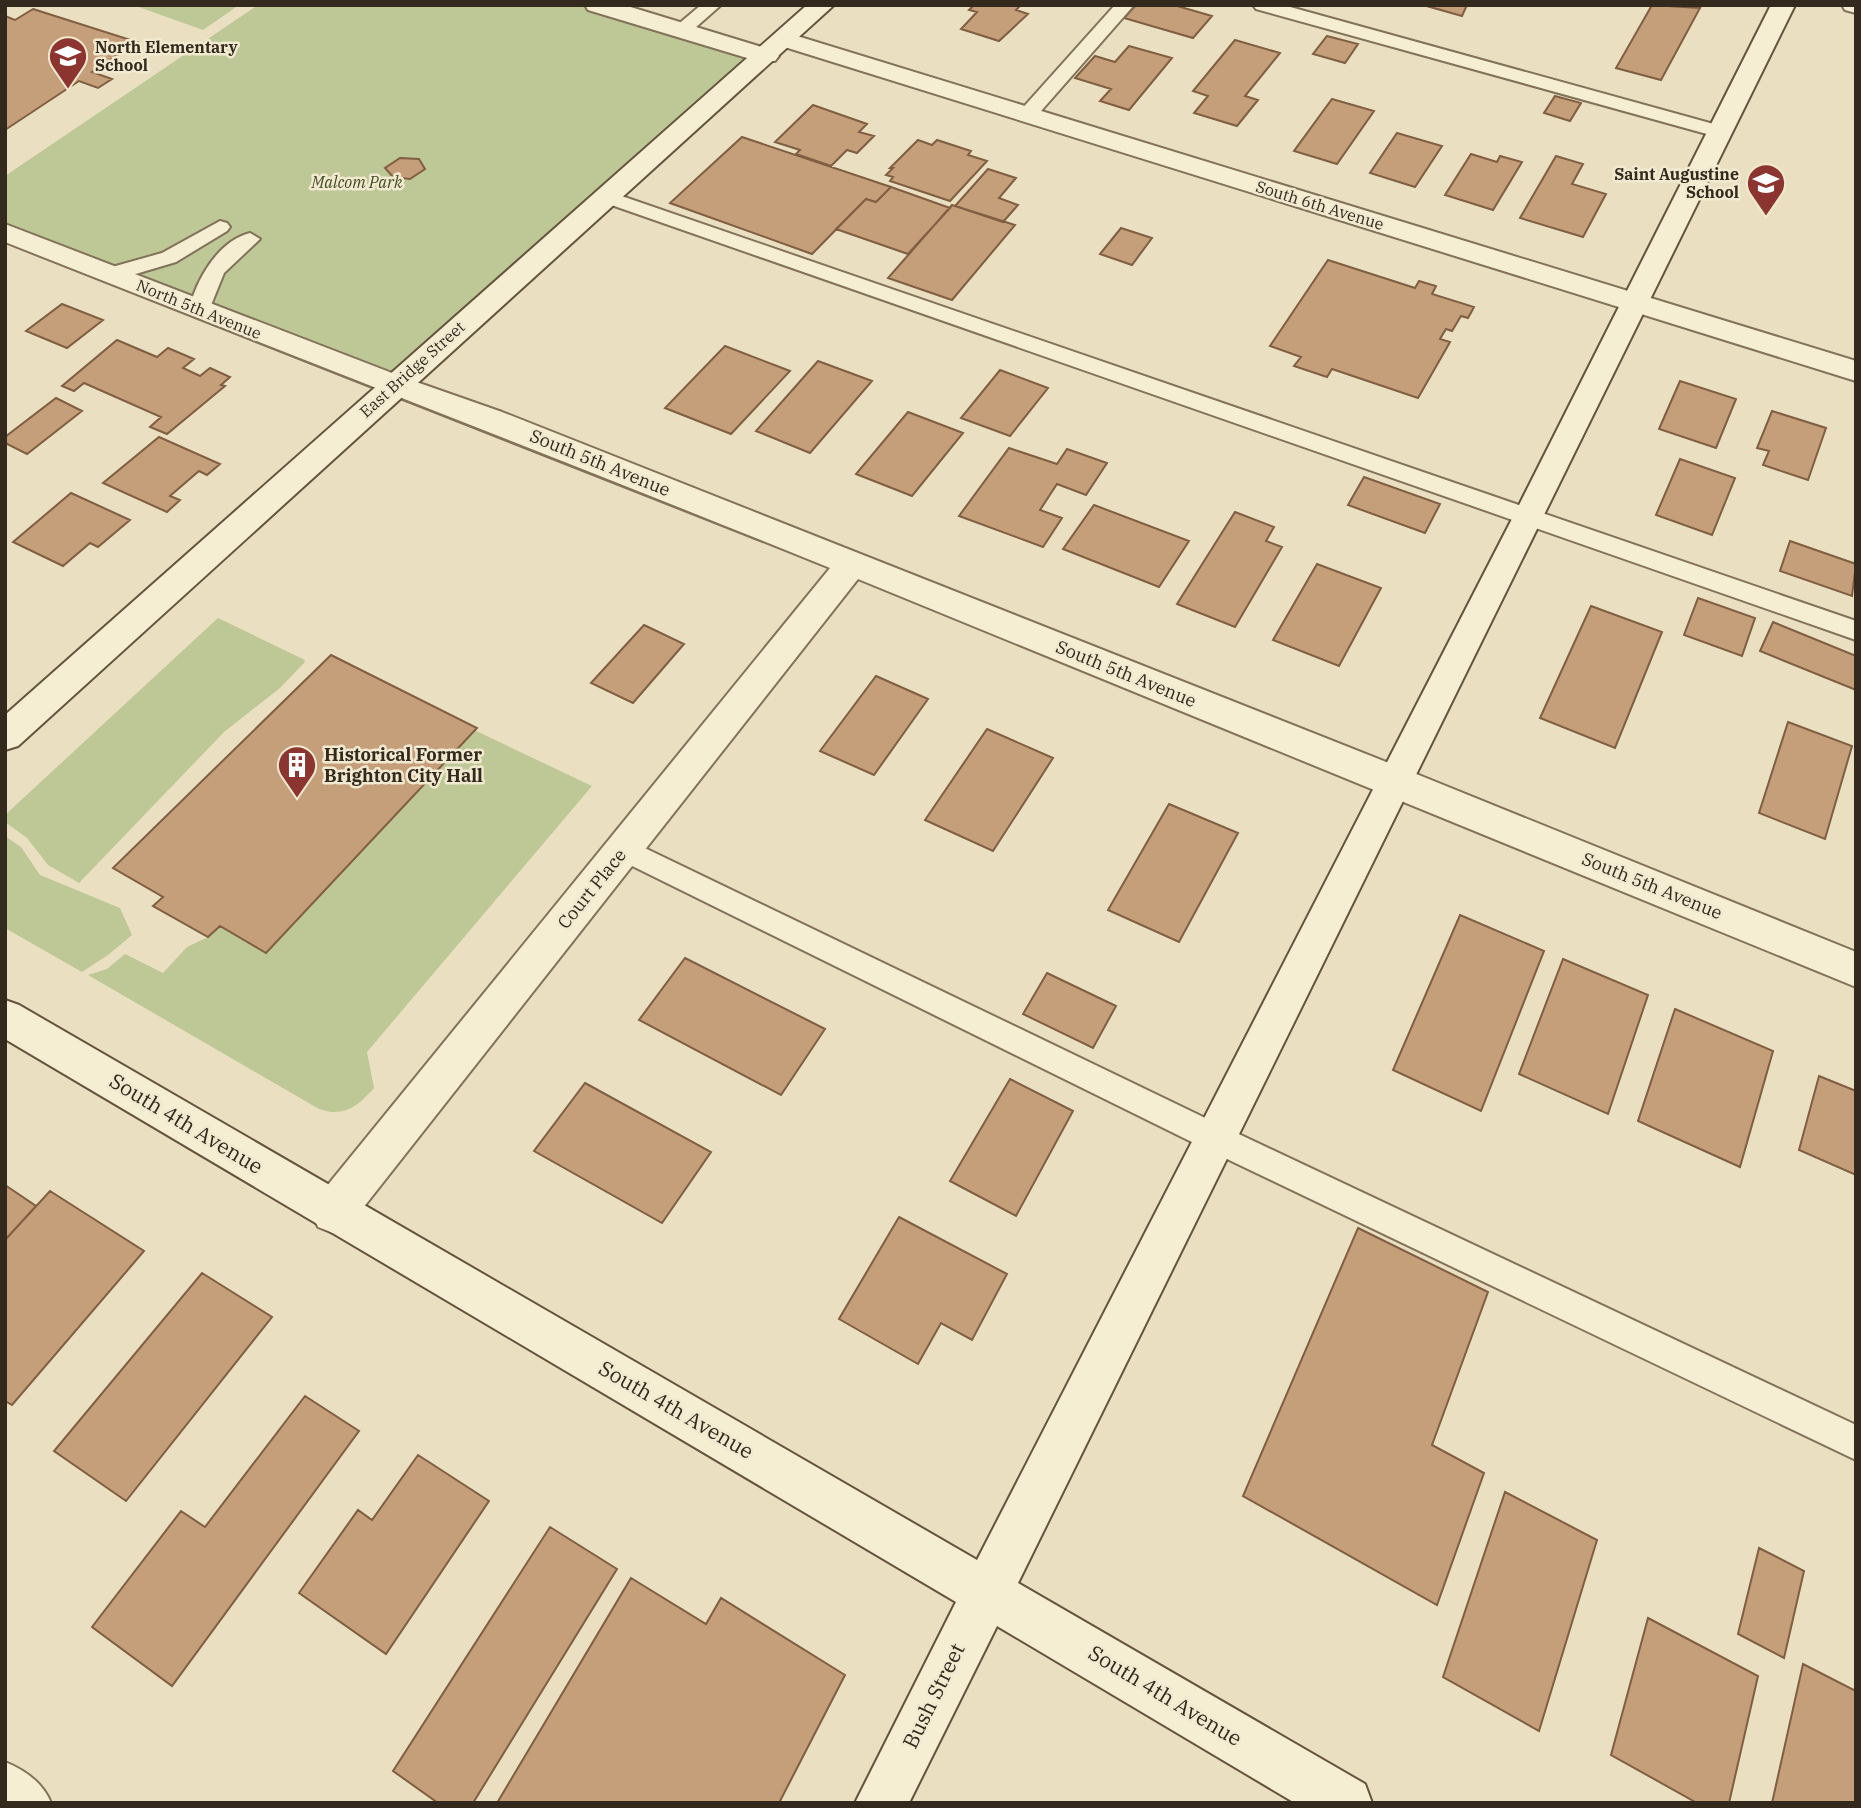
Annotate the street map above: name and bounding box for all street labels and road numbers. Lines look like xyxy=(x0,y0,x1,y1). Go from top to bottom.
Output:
street label: South 6th Avenue xyxy=(1254,176,1386,234)
street label: North 5th Avenue xyxy=(134,275,264,343)
street label: East Bridge Street xyxy=(355,316,469,421)
street label: South 5th Avenue xyxy=(527,424,674,501)
street label: South 5th Avenue xyxy=(1053,635,1200,712)
street label: Court Place xyxy=(552,844,631,934)
street label: South 5th Avenue xyxy=(1579,847,1726,924)
street label: South 4th Avenue xyxy=(105,1066,268,1180)
street label: South 4th Avenue xyxy=(594,1353,759,1465)
street label: Bush Street xyxy=(896,1638,971,1753)
street label: South 4th Avenue xyxy=(1084,1638,1247,1752)

